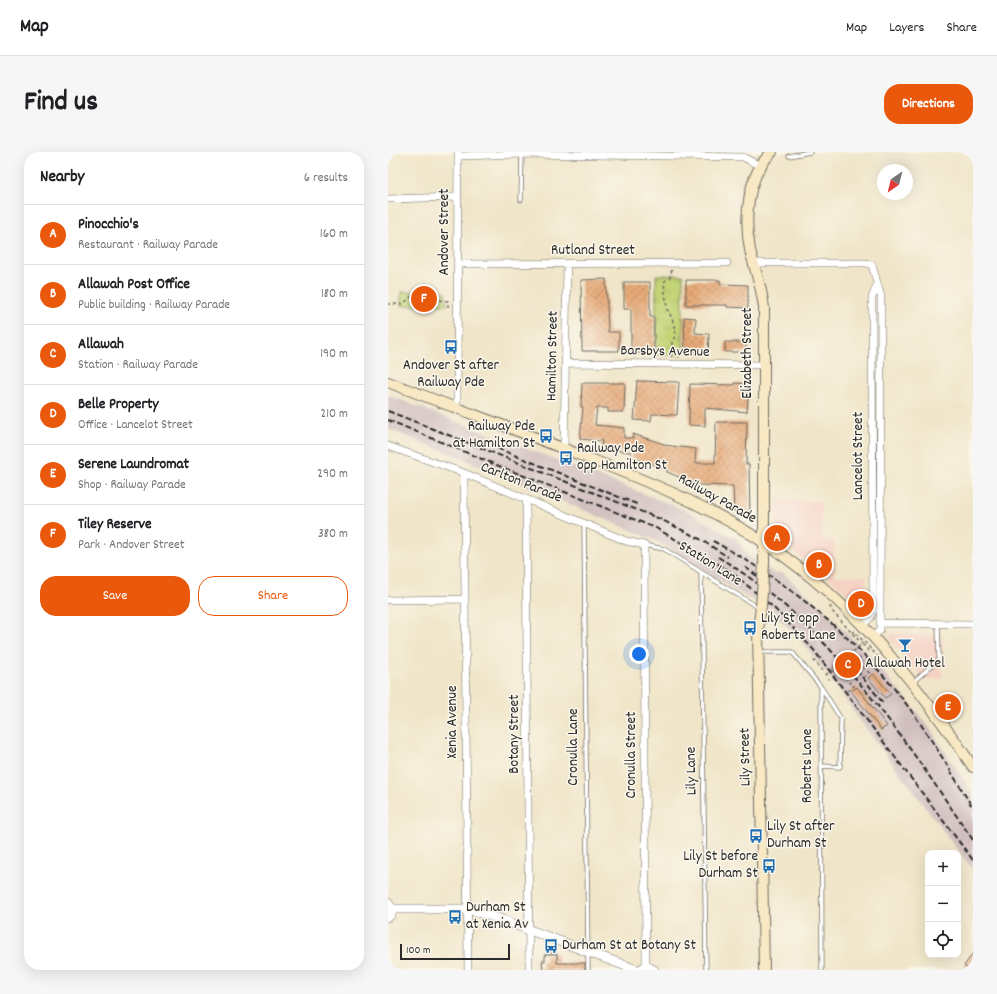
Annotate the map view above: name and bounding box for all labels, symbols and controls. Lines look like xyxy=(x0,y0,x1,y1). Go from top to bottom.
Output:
text: Map xyxy=(20,14,49,41)
text: Map xyxy=(846,18,867,38)
text: Layers xyxy=(889,18,924,38)
text: Share xyxy=(946,18,977,38)
text: Find us xyxy=(24,84,98,124)
button: Directions xyxy=(884,84,973,124)
north arrow xyxy=(877,164,913,200)
text: Nearby xyxy=(40,166,84,190)
text: 6 results xyxy=(304,169,348,188)
street label: Andover Street xyxy=(434,188,456,276)
text: Pinocchio's xyxy=(78,214,139,236)
text: A xyxy=(49,225,57,244)
text: 160 m xyxy=(320,225,348,244)
text: Restaurant · Railway Parade xyxy=(78,236,218,255)
street label: Rutland Street xyxy=(551,240,635,262)
text: Allawah Post Office xyxy=(78,274,190,296)
pin: F xyxy=(411,284,437,314)
text: B xyxy=(50,285,56,304)
text: 180 m xyxy=(321,285,348,304)
text: Public building · Railway Parade xyxy=(78,296,230,315)
street label: Elizabeth Street xyxy=(737,307,759,399)
street label: Hamilton Street xyxy=(541,310,565,401)
text: Allawah xyxy=(78,334,124,356)
bus stop icon: Andover St after Railway Pde xyxy=(443,339,459,355)
street label: Barsbys Avenue xyxy=(620,340,710,364)
text: C xyxy=(50,345,56,364)
text: 190 m xyxy=(320,345,348,364)
place label: Andover St after Railway Pde xyxy=(403,355,500,394)
text: Station · Railway Parade xyxy=(78,356,198,375)
text: Belle Property xyxy=(78,394,159,416)
text: D xyxy=(50,405,56,424)
text: 210 m xyxy=(320,405,348,424)
street label: Lancelot Street xyxy=(848,411,870,500)
text: Office · Lancelot Street xyxy=(78,416,193,435)
place label: Railway Pde at Hamilton St xyxy=(453,416,535,455)
bus stop icon: Railway Pde at Hamilton St xyxy=(538,428,554,444)
place label: Railway Pde opp Hamilton St xyxy=(577,438,667,477)
bus stop icon: Railway Pde opp Hamilton St xyxy=(558,450,574,466)
text: Serene Laundromat xyxy=(78,454,189,476)
street label: Carlton Parade xyxy=(477,457,565,509)
text: E xyxy=(50,465,56,484)
text: 290 m xyxy=(317,465,348,484)
street label: Railway Parade xyxy=(674,468,761,530)
text: Shop · Railway Parade xyxy=(78,476,186,495)
text: Tiley Reserve xyxy=(78,514,152,536)
pin: A xyxy=(764,523,790,553)
text: F xyxy=(50,525,56,544)
text: 380 m xyxy=(318,525,348,544)
text: Park · Andover Street xyxy=(78,536,185,555)
street label: Station Lane xyxy=(674,536,746,592)
pin: B xyxy=(806,550,832,580)
button: Save xyxy=(40,576,190,616)
button: Share xyxy=(198,576,348,616)
pin: D xyxy=(848,589,874,619)
place label: Lily St opp Roberts Lane xyxy=(761,608,836,647)
bus stop icon: Lily St opp Roberts Lane xyxy=(742,620,758,636)
bar icon: Allawah Hotel xyxy=(897,637,913,653)
your location xyxy=(629,644,649,664)
pin: C xyxy=(835,650,861,680)
place label: Allawah Hotel xyxy=(865,653,945,675)
street label: Xenia Avenue xyxy=(442,685,464,759)
pin: E xyxy=(935,692,961,722)
street label: Botany Street xyxy=(504,694,526,774)
street label: Cronulla Lane xyxy=(563,708,585,786)
street label: Cronulla Street xyxy=(621,711,643,799)
street label: Lily Street xyxy=(734,727,758,786)
street label: Roberts Lane xyxy=(797,728,819,803)
street label: Lily Lane xyxy=(681,746,703,796)
place label: Lily St after Durham St xyxy=(767,816,835,855)
bus stop icon: Lily St after Durham St xyxy=(748,828,764,844)
place label: Lily St before Durham St xyxy=(683,846,758,885)
map controls xyxy=(925,850,961,958)
button: + xyxy=(925,850,961,886)
bus stop icon: Lily St before Durham St xyxy=(761,858,777,874)
button: − xyxy=(925,886,961,922)
place label: Durham St at Xenia Av xyxy=(466,897,529,936)
bus stop icon: Durham St at Xenia Av xyxy=(447,909,463,925)
button: locate xyxy=(925,922,961,958)
place label: Durham St at Botany St xyxy=(562,935,696,957)
bus stop icon: Durham St at Botany St xyxy=(543,938,559,954)
scale bar xyxy=(400,942,510,961)
text: 100 m xyxy=(406,943,430,959)

